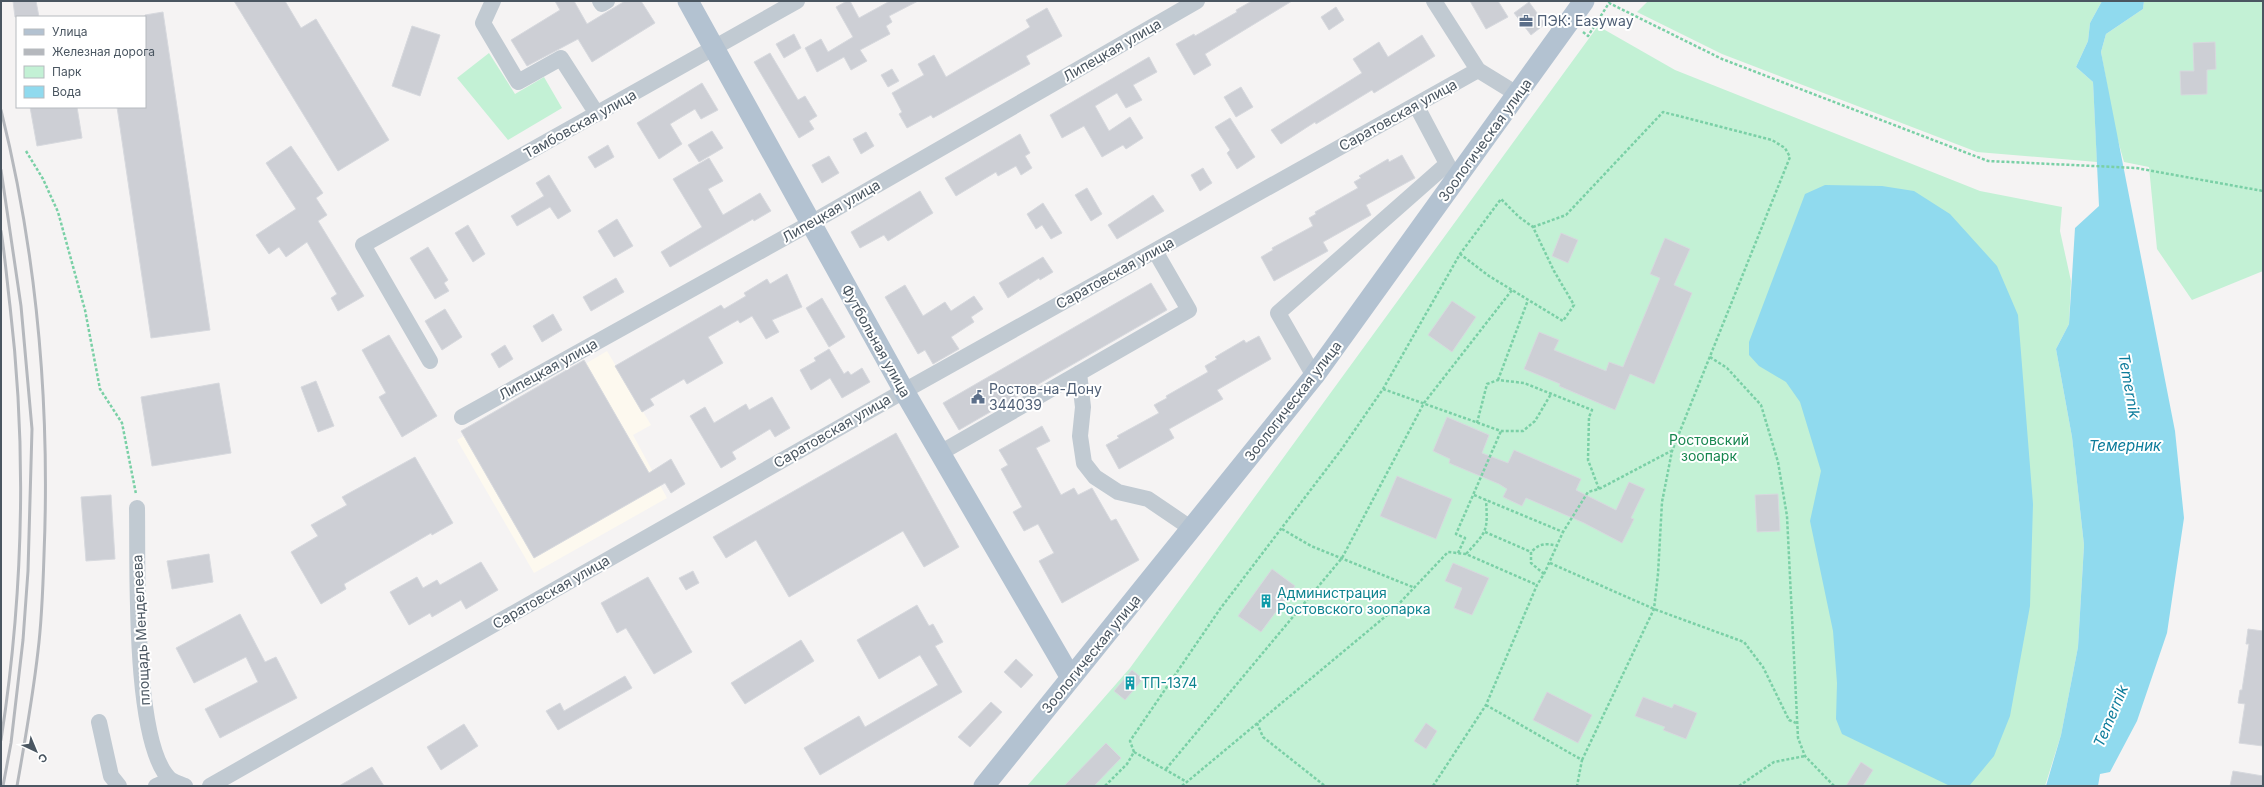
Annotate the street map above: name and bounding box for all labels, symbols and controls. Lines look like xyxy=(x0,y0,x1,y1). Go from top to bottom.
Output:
place label: ПЭК: Easyway xyxy=(1537,12,1634,29)
office icon: ПЭК: Easyway xyxy=(1518,13,1534,29)
street label: Липецкая улица xyxy=(1060,15,1164,85)
legend xyxy=(16,16,146,108)
text: Улица xyxy=(52,24,87,39)
text: Железная дорога xyxy=(52,44,155,59)
text: Парк xyxy=(52,64,82,79)
street label: Саратовская улица xyxy=(1336,75,1460,154)
street label: Зоологическая улица xyxy=(1434,75,1535,204)
text: Вода xyxy=(52,84,81,99)
street label: Тамбовская улица xyxy=(520,86,639,162)
street label: Липецкая улица xyxy=(779,176,883,246)
street label: Саратовская улица xyxy=(1053,233,1177,312)
street label: Футбольная улица xyxy=(838,281,915,400)
street label: Липецкая улица xyxy=(495,334,600,403)
street label: Зоологическая улица xyxy=(1240,337,1345,464)
water label: Temernik xyxy=(2114,352,2145,421)
place label: Ростов-на-Дону 344039 xyxy=(989,380,1102,413)
public building icon: Ростов-на-Дону 344039 xyxy=(970,389,986,405)
street label: Саратовская улица xyxy=(770,390,893,471)
park label: Ростовский зоопарк xyxy=(1669,431,1749,464)
water label: Темерник xyxy=(2089,436,2162,455)
street label: Саратовская улица xyxy=(489,551,612,632)
street label: площадь Менделеева xyxy=(128,554,153,706)
place label: Администрация Ростовского зоопарка xyxy=(1277,584,1431,617)
street label: Зоологическая улица xyxy=(1038,591,1144,716)
building icon: Администрация Ростовского зоопарка xyxy=(1258,593,1274,609)
place label: ТП-1374 xyxy=(1141,674,1197,691)
building icon: ТП-1374 xyxy=(1122,675,1138,691)
water label: Temernik xyxy=(2089,681,2132,750)
north arrow xyxy=(16,731,56,771)
text: С xyxy=(35,750,51,766)

